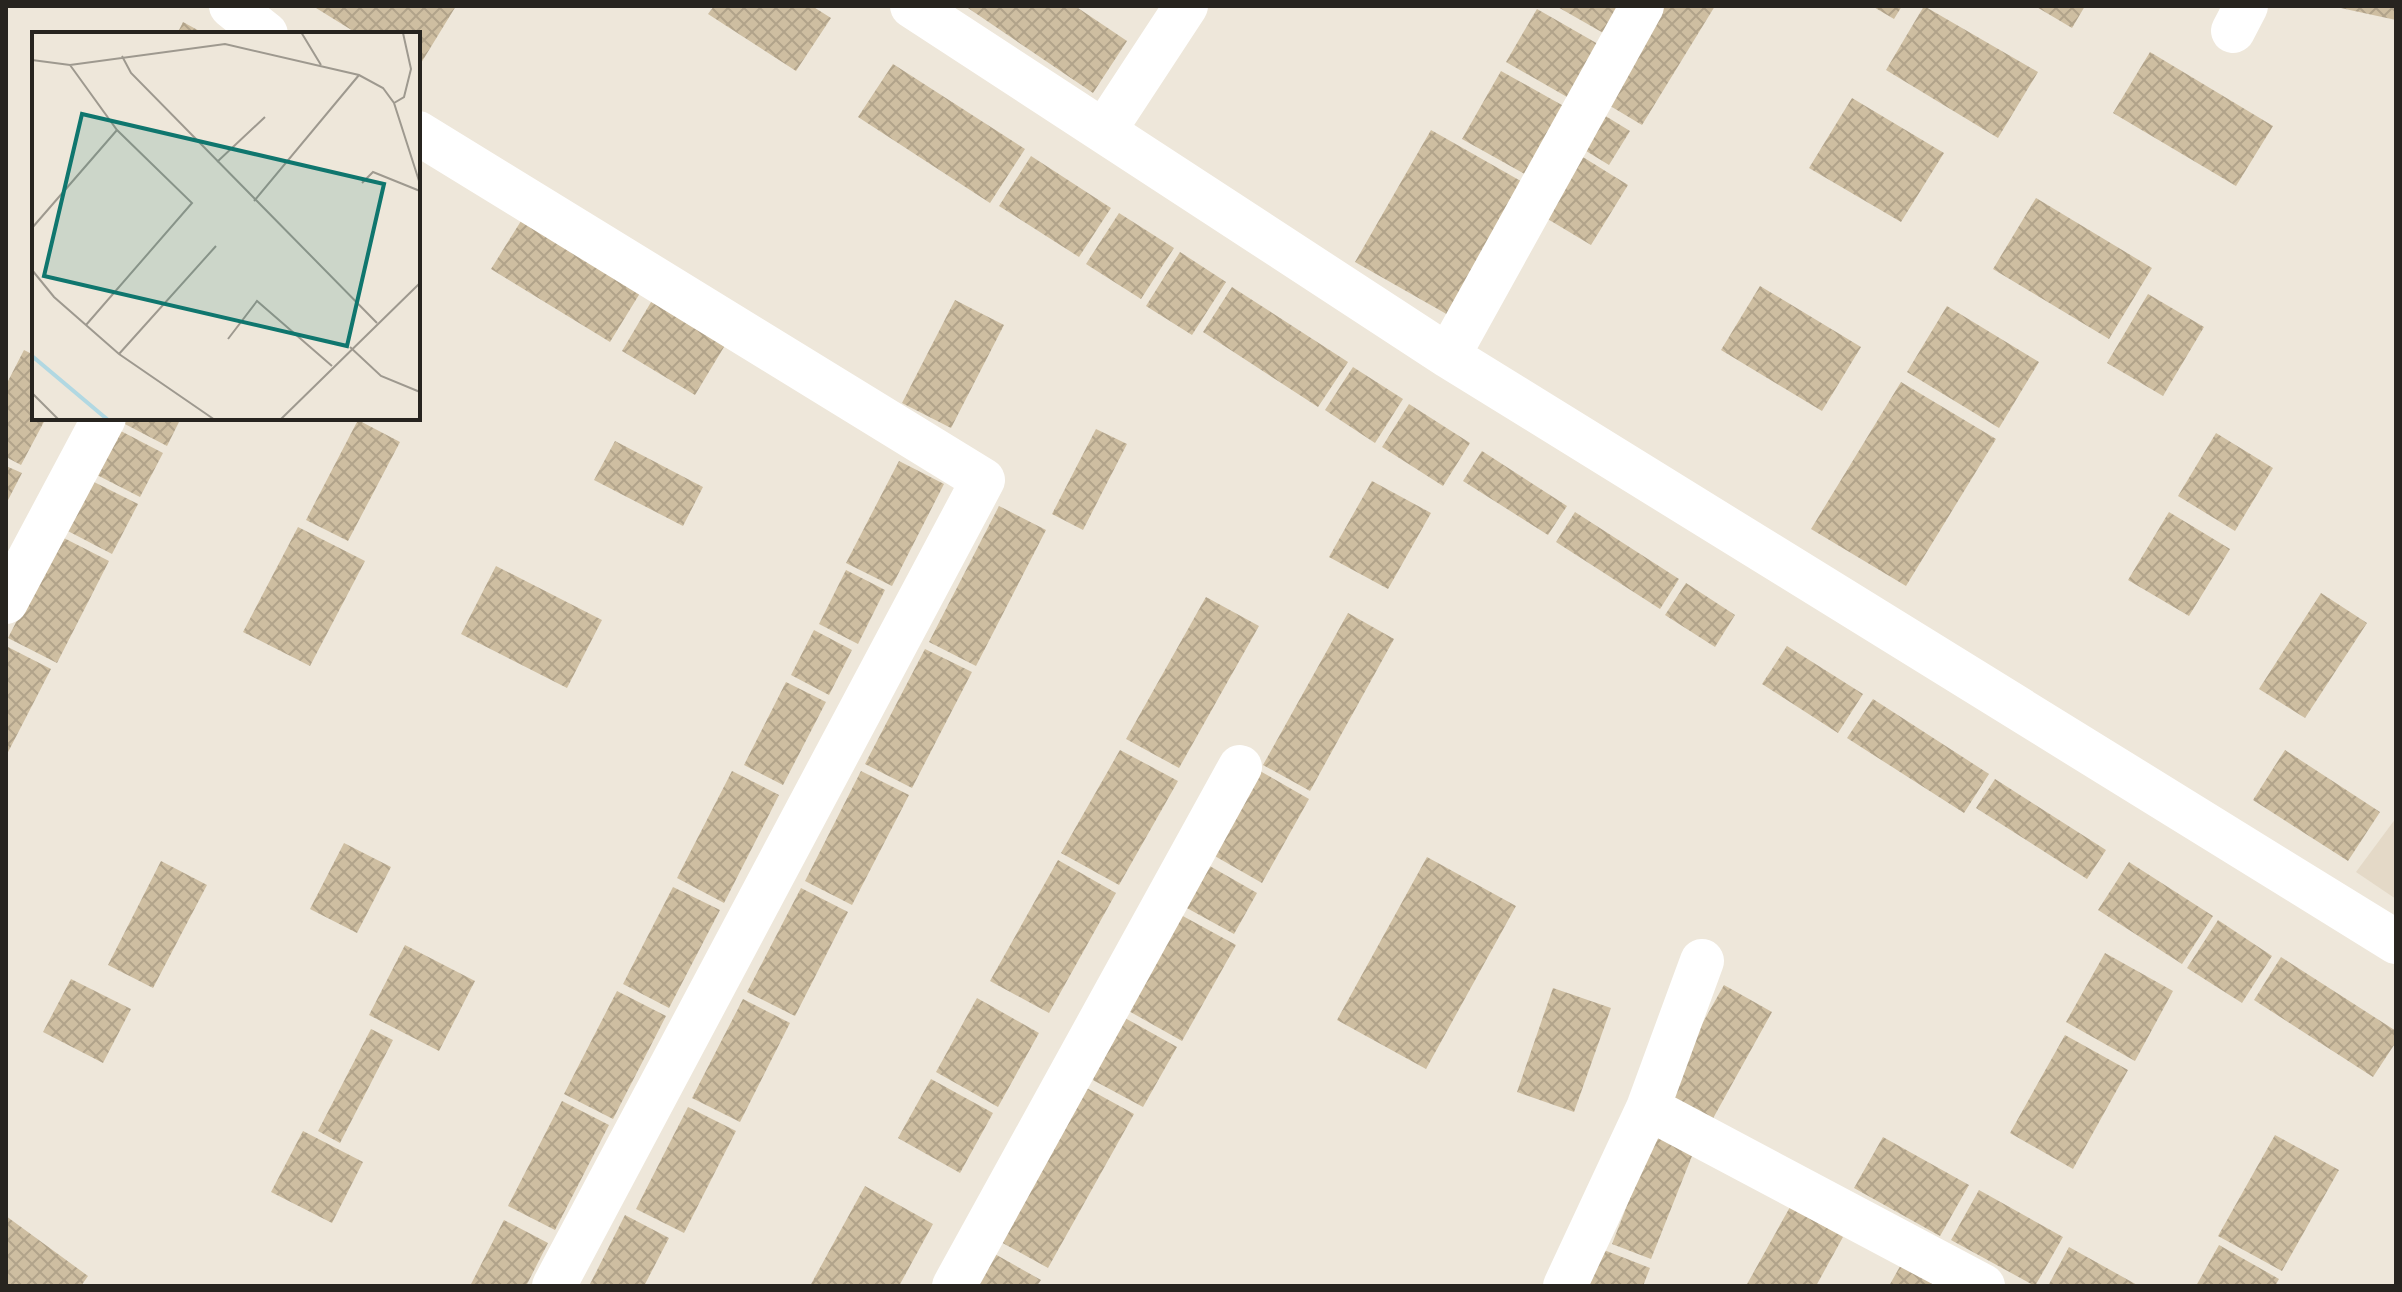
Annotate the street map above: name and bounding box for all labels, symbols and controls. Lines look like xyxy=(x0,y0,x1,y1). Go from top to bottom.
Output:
inset map xyxy=(32,32,420,420)

